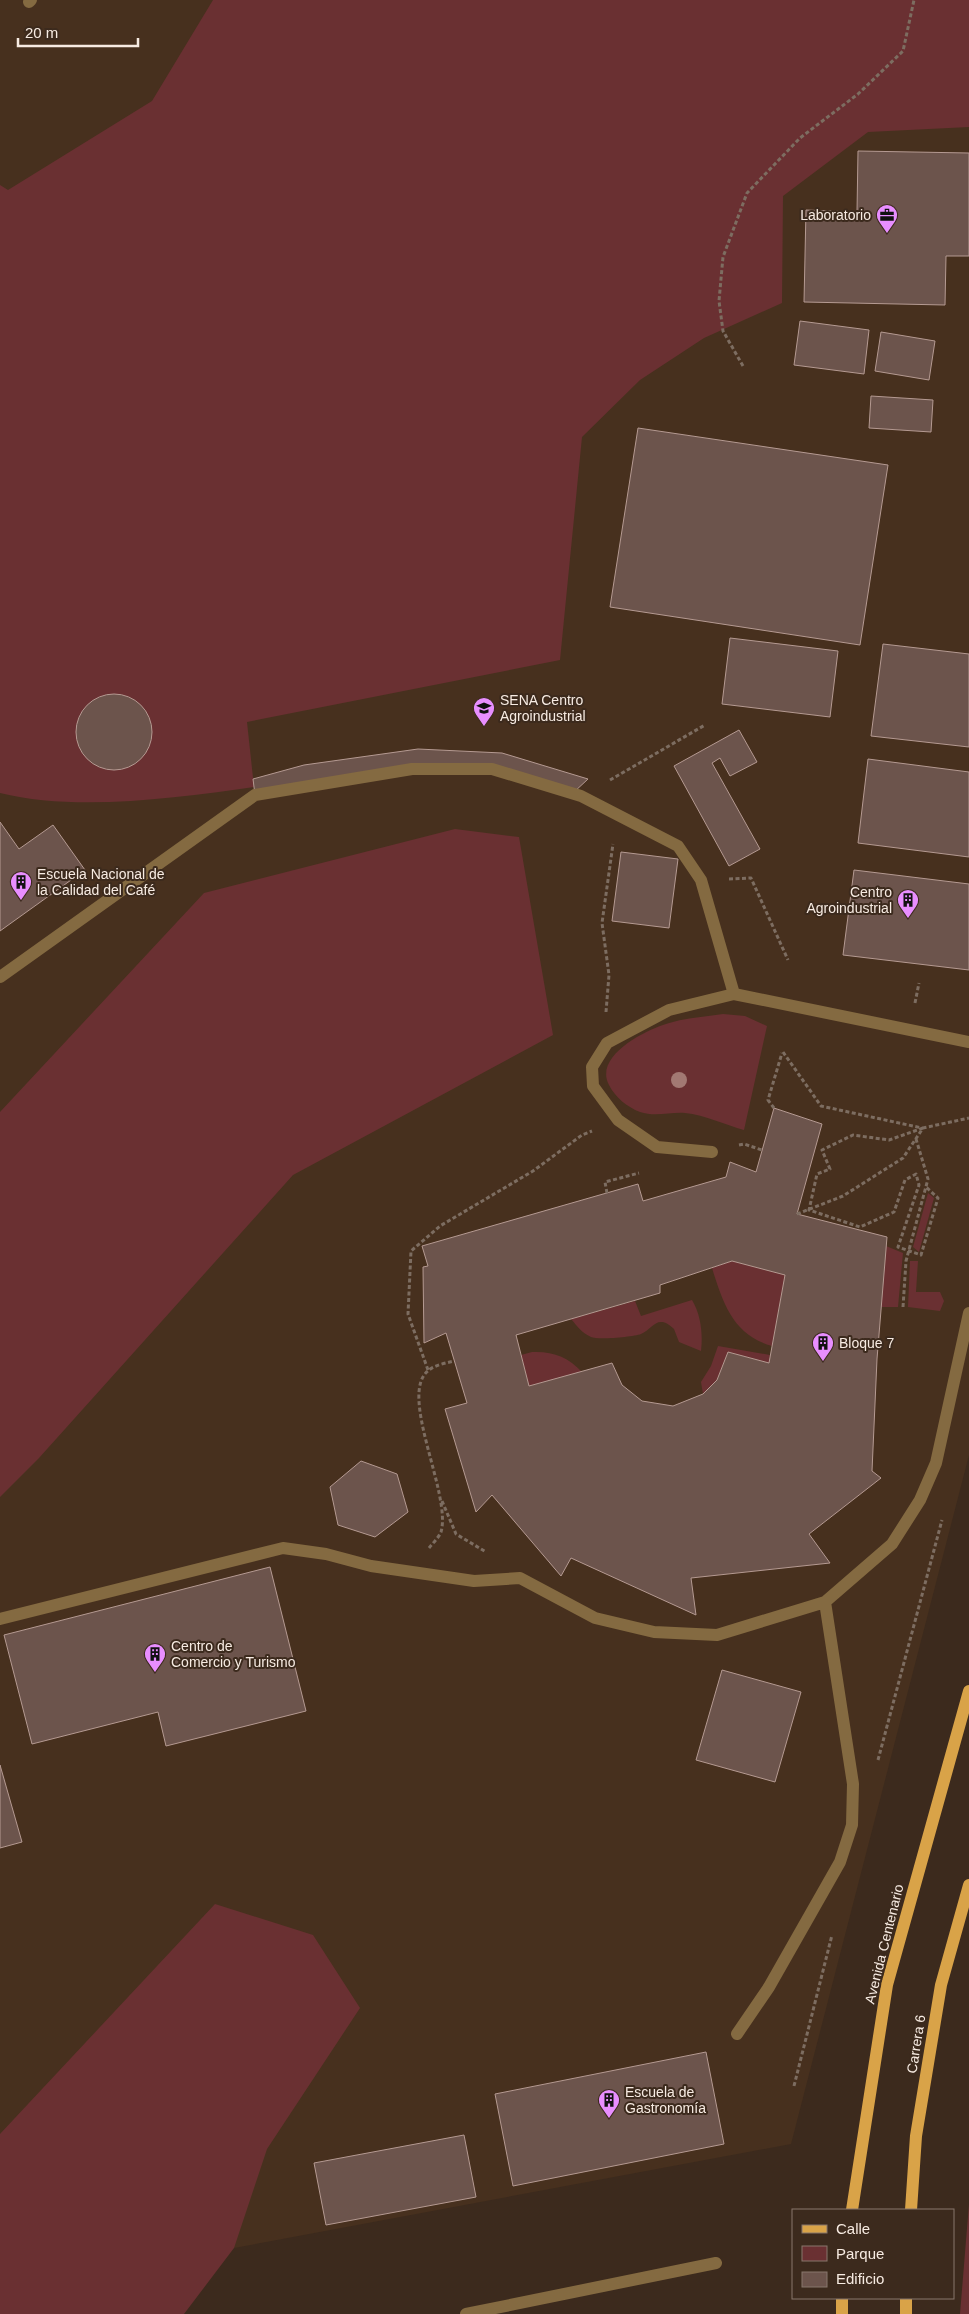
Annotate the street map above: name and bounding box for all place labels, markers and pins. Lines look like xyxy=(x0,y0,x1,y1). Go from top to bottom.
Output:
office icon: Laboratorio xyxy=(875,203,899,234)
place label: Laboratorio xyxy=(800,207,871,223)
place label: SENA Centro Agroindustrial xyxy=(500,692,586,724)
school or university icon: SENA Centro Agroindustrial xyxy=(472,696,496,727)
place label: Escuela Nacional de la Calidad del Café xyxy=(37,866,165,898)
building icon: Escuela Nacional de la Calidad del Café xyxy=(9,870,33,901)
place label: Centro Agroindustrial xyxy=(806,884,892,916)
building icon: Centro Agroindustrial xyxy=(896,888,920,919)
building icon: Bloque 7 xyxy=(811,1331,835,1362)
place label: Bloque 7 xyxy=(839,1335,894,1351)
place label: Centro de Comercio y Turismo xyxy=(171,1638,296,1670)
building icon: Centro de Comercio y Turismo xyxy=(143,1642,167,1673)
place label: Escuela de Gastronomía xyxy=(625,2084,706,2116)
building icon: Escuela de Gastronomía xyxy=(597,2088,621,2119)

